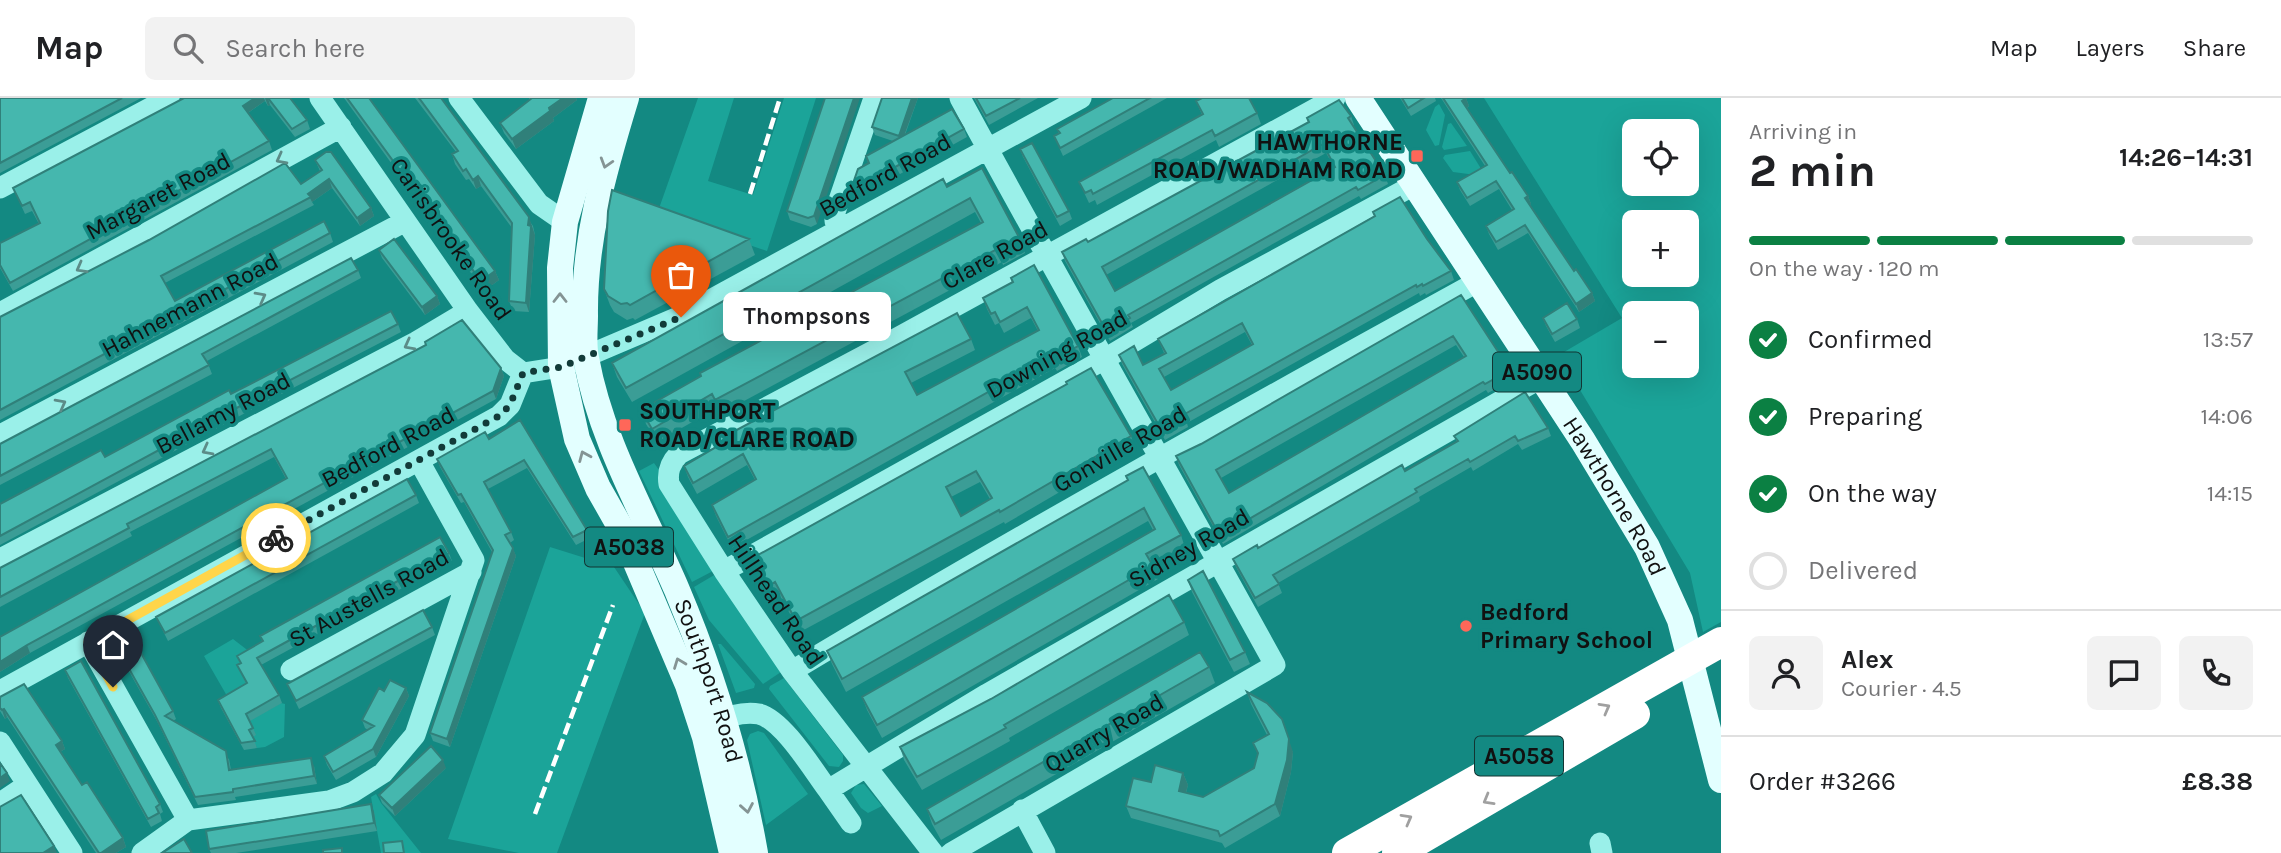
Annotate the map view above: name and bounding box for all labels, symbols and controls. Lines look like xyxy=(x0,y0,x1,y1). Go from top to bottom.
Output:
search box xyxy=(145,17,635,80)
text: Map xyxy=(35,29,103,67)
icon: search xyxy=(169,29,207,67)
text: Search here xyxy=(225,33,365,64)
text: Map xyxy=(1990,34,2038,62)
text: Layers xyxy=(2076,34,2145,62)
text: Share xyxy=(2183,34,2246,62)
text: Arriving in xyxy=(1749,118,1857,145)
map controls xyxy=(1622,119,1699,378)
button: locate xyxy=(1622,119,1699,196)
street label: Bedford Road xyxy=(814,127,956,223)
place label: HAWTHORNE ROAD/WADHAM ROAD xyxy=(1153,128,1403,184)
text: 14:26–14:31 xyxy=(2119,142,2253,173)
text: 2 min xyxy=(1749,144,1876,198)
street label: Margaret Road xyxy=(81,146,235,246)
marker: HAWTHORNE ROAD/WADHAM ROAD xyxy=(1409,148,1425,164)
one-way arrow xyxy=(276,151,288,164)
street label: Carisbrooke Road xyxy=(384,152,518,326)
one-way arrow xyxy=(599,157,614,169)
button: + xyxy=(1622,210,1699,287)
street label: Clare Road xyxy=(937,214,1053,296)
pin xyxy=(651,245,711,317)
street label: Hahnemann Road xyxy=(97,247,283,363)
text: On the way · 120 m xyxy=(1749,255,1940,282)
icon: bag xyxy=(662,256,700,294)
one-way arrow xyxy=(76,260,88,273)
one-way arrow xyxy=(254,291,266,305)
callout: Thompsons xyxy=(723,292,891,342)
one-way arrow xyxy=(553,293,568,304)
button: − xyxy=(1622,301,1699,378)
text: Thompsons xyxy=(743,303,871,330)
street label: Downing Road xyxy=(982,304,1132,404)
icon: check xyxy=(1749,321,1787,359)
text: Confirmed xyxy=(1808,324,1933,355)
text: 13:57 xyxy=(2203,326,2253,353)
one-way arrow xyxy=(404,337,416,351)
road number: A5090 xyxy=(1493,353,1581,392)
street label: Bellamy Road xyxy=(151,366,295,460)
place label: SOUTHPORT ROAD/CLARE ROAD xyxy=(639,397,855,453)
one-way arrow xyxy=(53,398,66,412)
icon: check xyxy=(1749,398,1787,436)
street label: Bedford Road xyxy=(317,400,459,494)
street label: Gonville Road xyxy=(1048,400,1192,498)
text: Preparing xyxy=(1808,401,1922,432)
text: 14:06 xyxy=(2200,403,2253,430)
street label: Hawthorne Road xyxy=(1557,411,1672,580)
marker: SOUTHPORT ROAD/CLARE ROAD xyxy=(617,417,633,433)
one-way arrow xyxy=(202,442,215,456)
one-way arrow xyxy=(578,451,592,463)
icon: check xyxy=(1749,475,1787,513)
text: On the way xyxy=(1808,478,1937,509)
text: 14:15 xyxy=(2207,480,2253,507)
street label: Sidney Road xyxy=(1124,502,1254,594)
courier xyxy=(241,503,311,573)
icon: bike xyxy=(257,519,295,557)
road number: A5038 xyxy=(585,528,673,566)
street label: Hillhead Road xyxy=(722,529,830,671)
street label: St Austells Road xyxy=(284,542,454,654)
text: Delivered xyxy=(1808,555,1918,586)
street label: Southport Road xyxy=(668,594,749,766)
place label: Bedford Primary School xyxy=(1480,598,1653,654)
pin xyxy=(83,615,143,687)
marker: Bedford Primary School xyxy=(1458,618,1474,634)
icon: home xyxy=(94,626,132,664)
button: person xyxy=(1749,636,1823,710)
button: chat xyxy=(2087,636,2161,710)
button: phone xyxy=(2179,636,2253,710)
text: Alex xyxy=(1841,644,1893,675)
one-way arrow xyxy=(673,657,687,669)
text: Courier · 4.5 xyxy=(1841,675,1962,702)
street label: Quarry Road xyxy=(1039,688,1169,778)
one-way arrow xyxy=(1598,703,1610,716)
road number: A5058 xyxy=(1475,736,1563,776)
text: Order #3266 xyxy=(1749,766,1896,797)
text: £8.38 xyxy=(2182,766,2253,797)
one-way arrow xyxy=(1483,791,1496,804)
one-way arrow xyxy=(739,802,754,814)
one-way arrow xyxy=(1399,814,1412,827)

